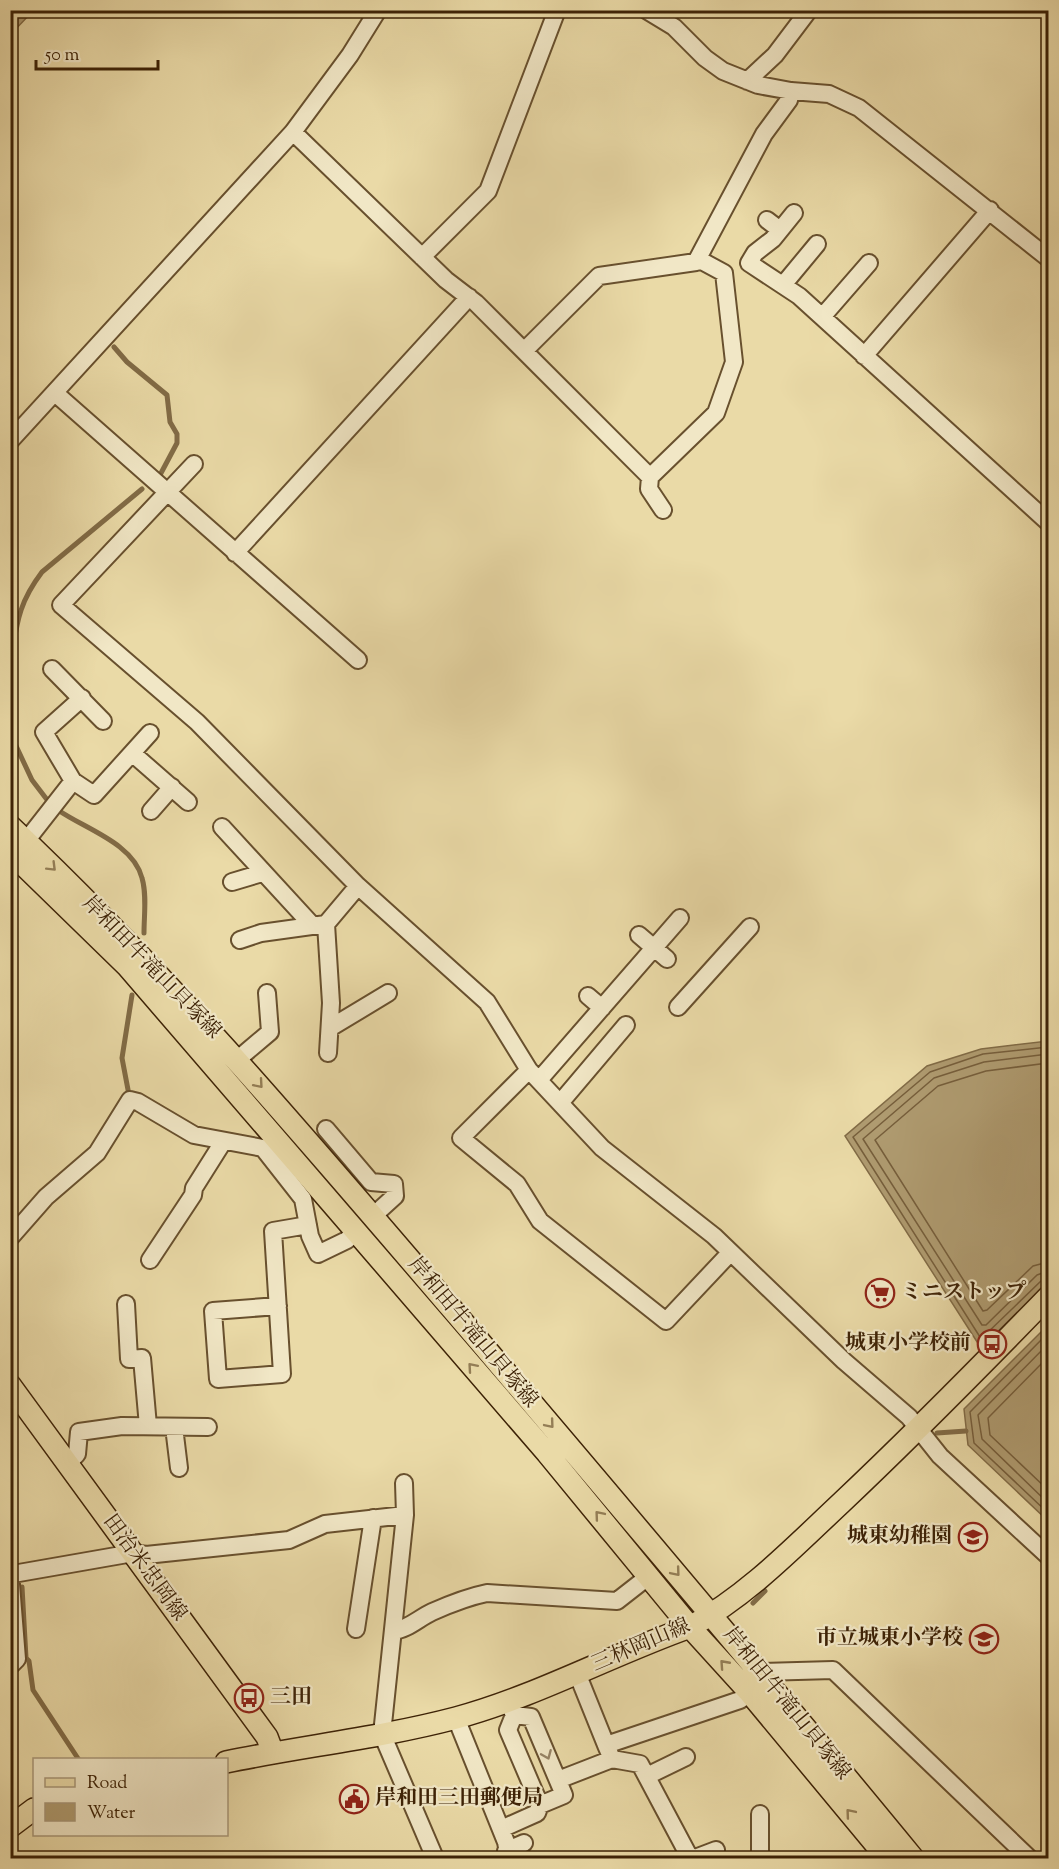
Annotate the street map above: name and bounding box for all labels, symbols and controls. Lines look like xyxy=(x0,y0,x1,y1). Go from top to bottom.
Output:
scale bar xyxy=(36,33,158,71)
text: 50 m xyxy=(44,43,80,69)
one-way arrow xyxy=(45,859,56,870)
street label: 岸和田牛滝山貝塚線 xyxy=(75,890,227,1046)
one-way arrow xyxy=(252,1077,263,1088)
street label: 岸和田牛滝山貝塚線 xyxy=(400,1251,544,1415)
supermarket icon: ミニストップ xyxy=(864,1277,896,1309)
place label: ミニストップ xyxy=(901,1278,1026,1308)
bus stop icon: 城東小学校前 xyxy=(976,1328,1008,1360)
place label: 城東小学校前 xyxy=(845,1329,971,1359)
one-way arrow xyxy=(469,1363,480,1374)
one-way arrow xyxy=(543,1417,554,1428)
street label: 田治米忠岡線 xyxy=(95,1508,193,1628)
one-way arrow xyxy=(595,1511,606,1522)
school or university icon: 城東幼稚園 xyxy=(957,1521,989,1553)
place label: 城東幼稚園 xyxy=(847,1522,952,1552)
one-way arrow xyxy=(669,1565,680,1576)
street label: 三林岡山線 xyxy=(587,1612,695,1680)
street label: 岸和田牛滝山貝塚線 xyxy=(715,1621,857,1787)
school or university icon: 市立城東小学校 xyxy=(968,1623,1000,1655)
place label: 市立城東小学校 xyxy=(816,1624,963,1654)
one-way arrow xyxy=(720,1661,731,1671)
bus stop icon: 三田 xyxy=(233,1682,265,1714)
place label: 三田 xyxy=(270,1683,312,1713)
one-way arrow xyxy=(540,1749,552,1760)
legend xyxy=(33,1758,228,1836)
text: Road xyxy=(87,1771,127,1797)
public building icon: 岸和田三田郵便局 xyxy=(338,1783,370,1815)
place label: 岸和田三田郵便局 xyxy=(375,1784,543,1814)
text: Water xyxy=(87,1801,136,1827)
one-way arrow xyxy=(846,1809,857,1820)

